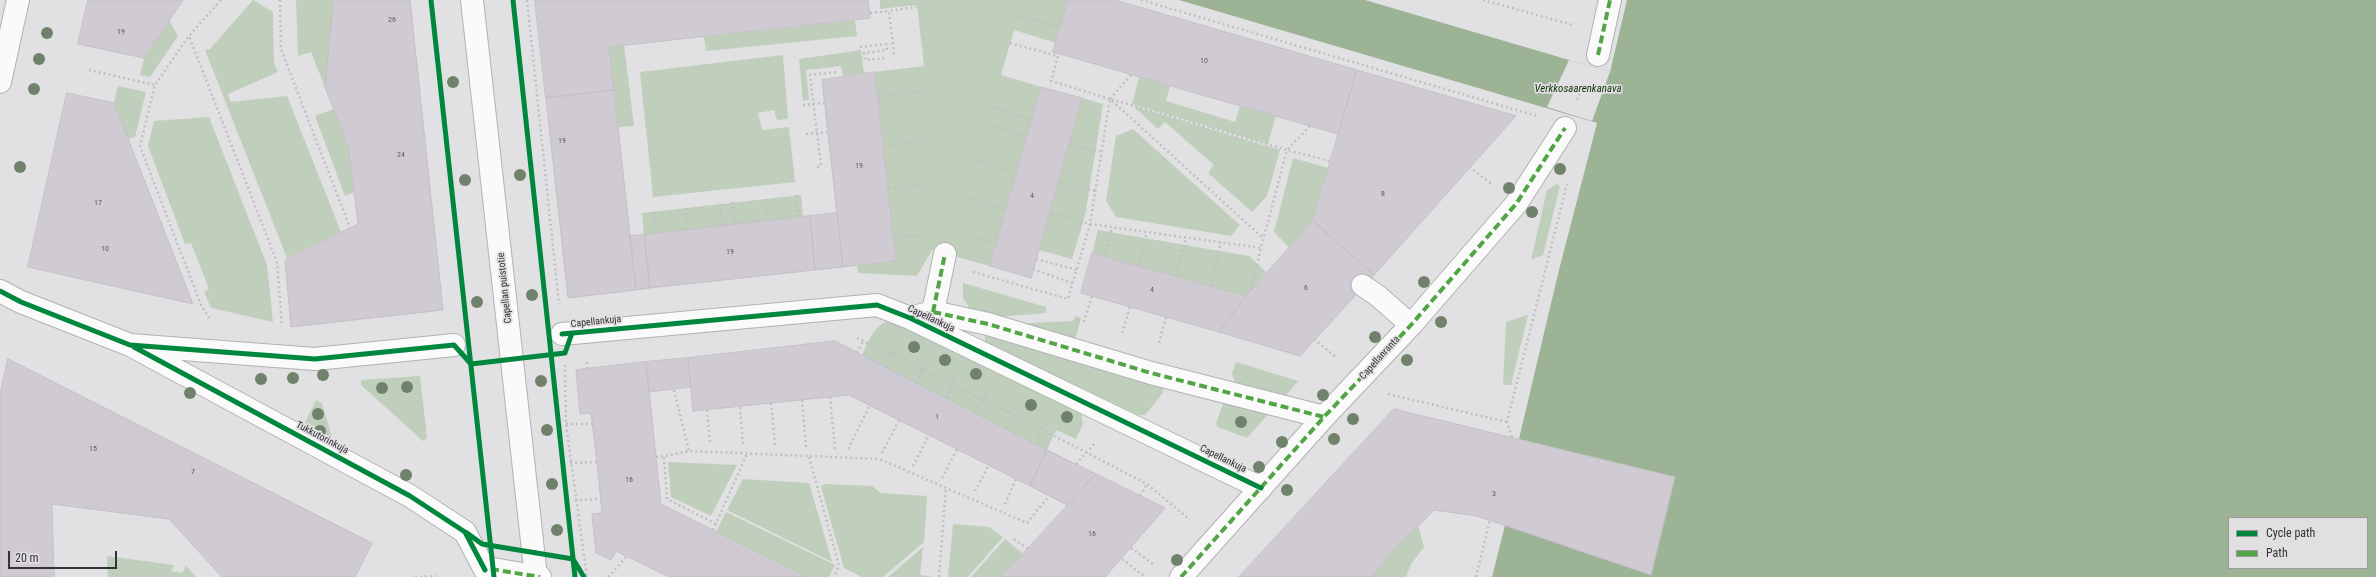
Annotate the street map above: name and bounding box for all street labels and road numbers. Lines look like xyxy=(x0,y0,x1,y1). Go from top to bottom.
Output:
street label: Capellan puistotie xyxy=(495,252,515,324)
street label: Capellankuja xyxy=(906,303,956,335)
street label: Capellankuja xyxy=(570,313,622,331)
street label: Capellanranta xyxy=(1357,334,1403,382)
street label: Tukkutorinkuja xyxy=(294,419,350,457)
street label: Capellankuja xyxy=(1198,443,1248,475)

